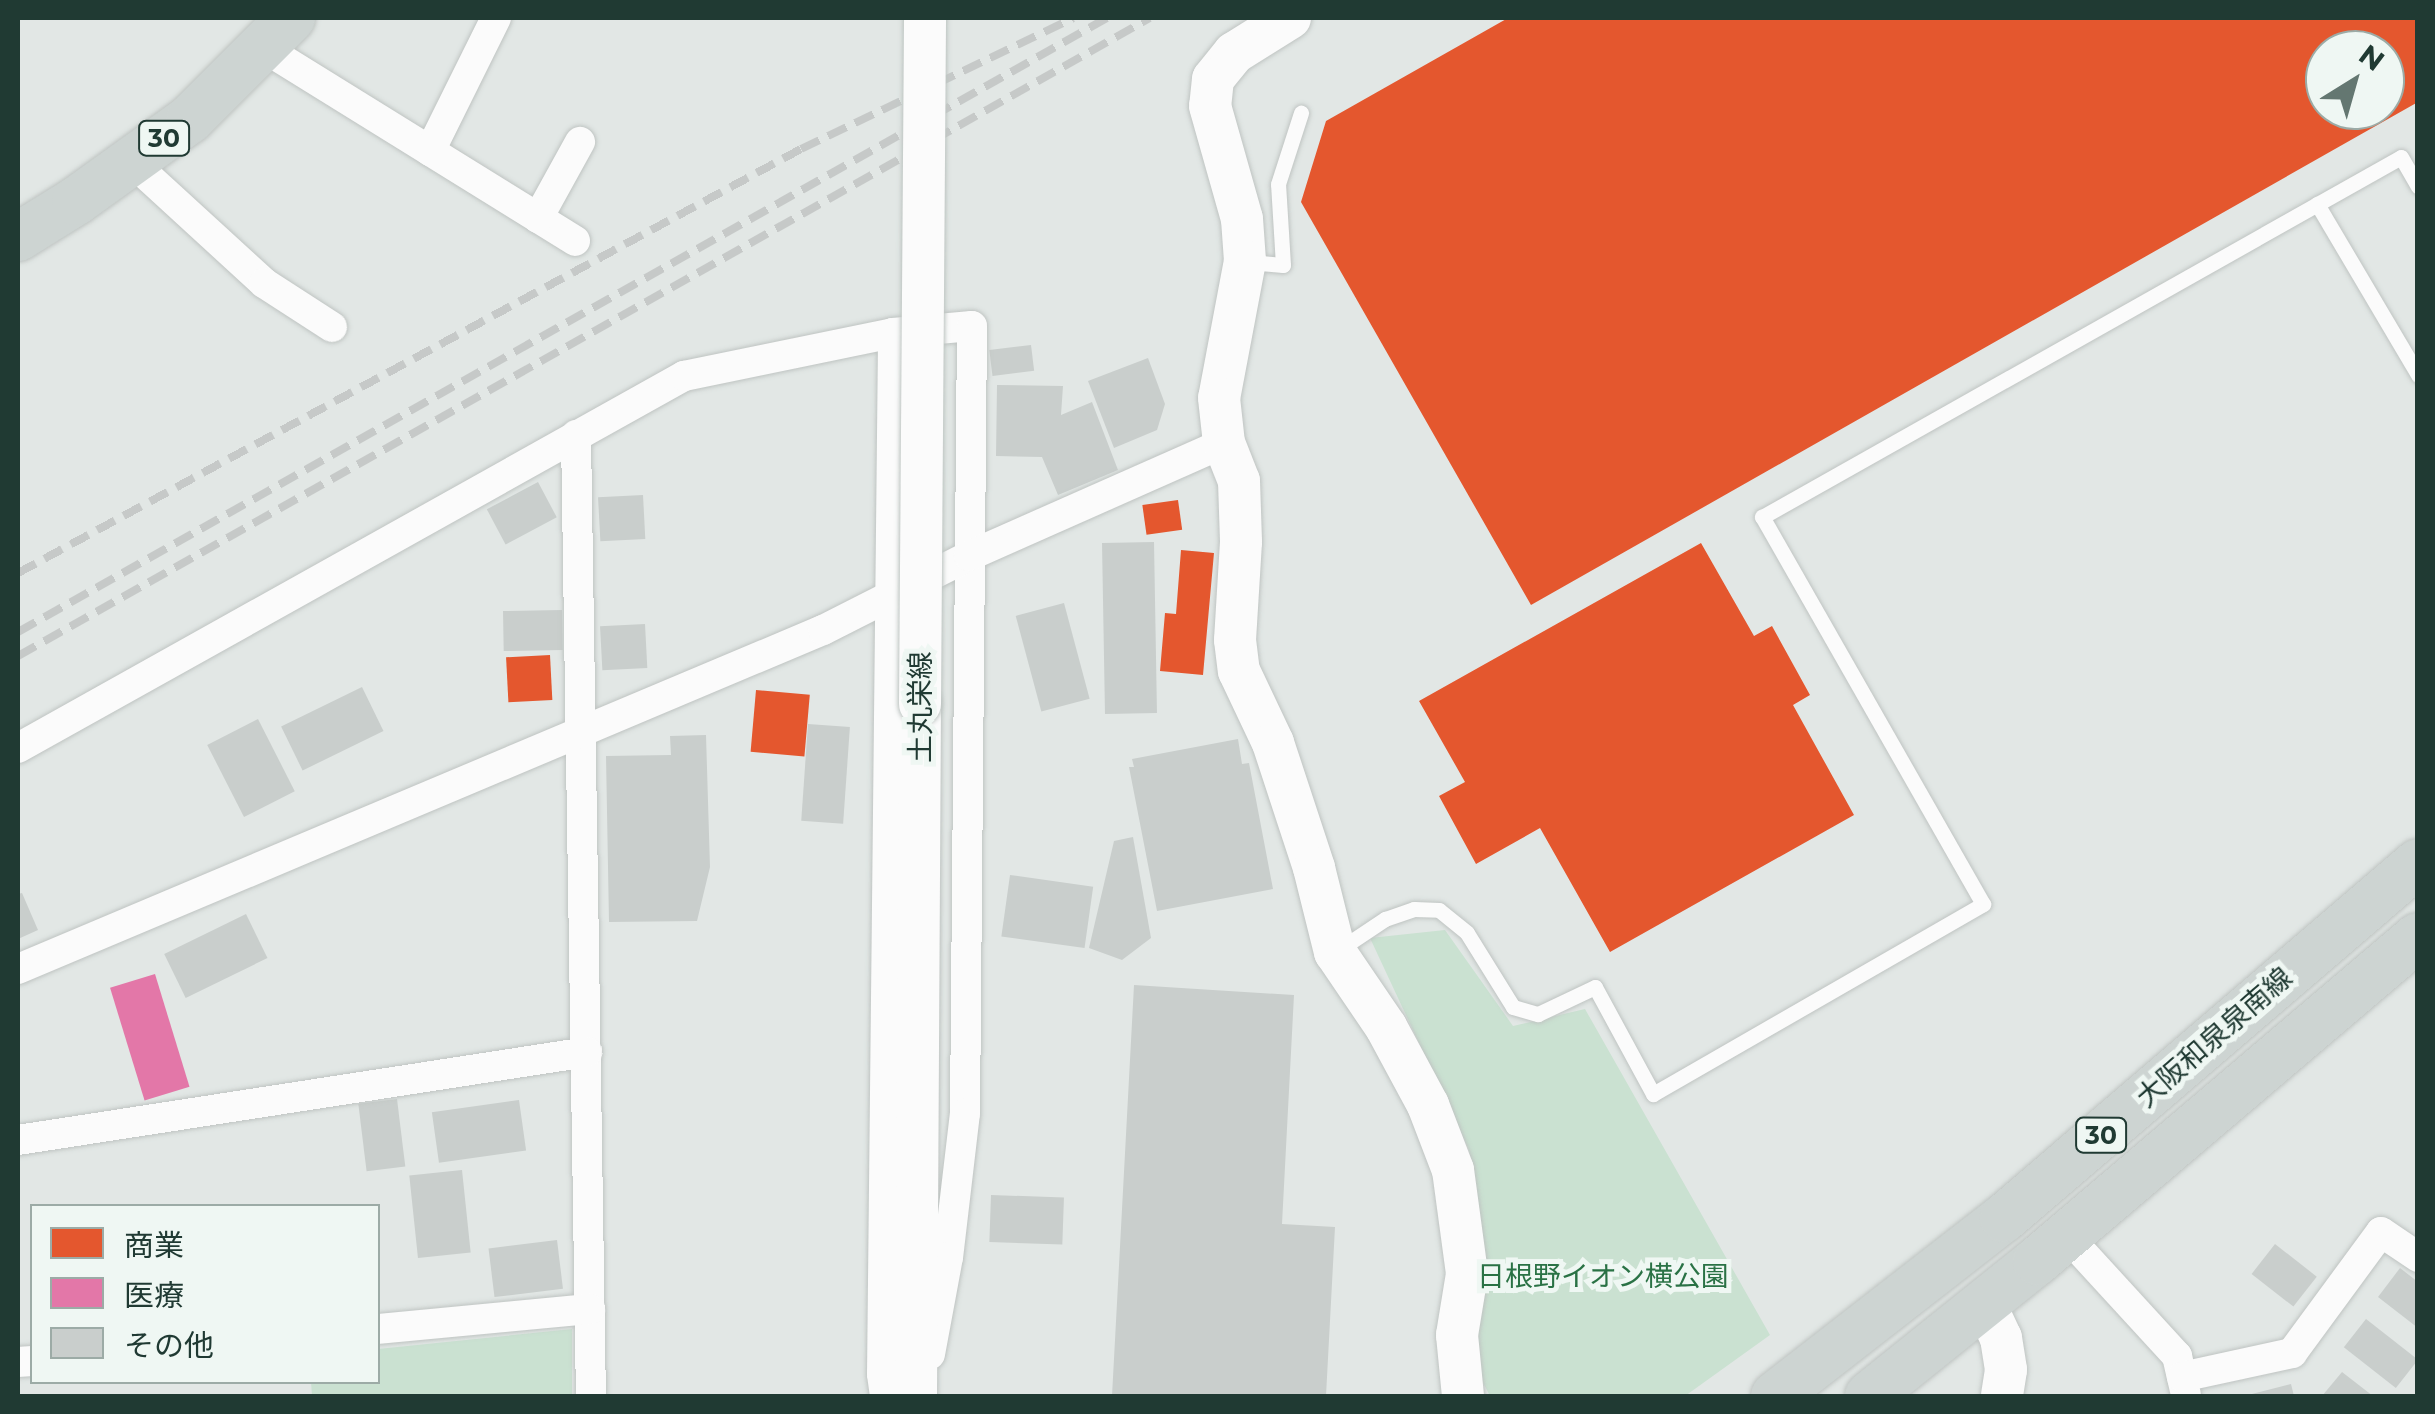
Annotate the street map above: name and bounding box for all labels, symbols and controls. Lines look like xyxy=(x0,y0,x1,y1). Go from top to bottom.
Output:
north arrow xyxy=(2305,30,2405,130)
text: N xyxy=(2353,37,2391,78)
road number: 30 xyxy=(136,118,192,158)
street label: 土丸栄線 xyxy=(903,651,937,763)
street label: 大阪和泉泉南線 xyxy=(2129,960,2299,1114)
road number: 30 xyxy=(2074,1115,2128,1155)
legend xyxy=(30,1204,380,1384)
text: 商業 xyxy=(124,1227,184,1264)
park label: 日根野イオン横公園 xyxy=(1477,1259,1729,1293)
text: 医療 xyxy=(124,1277,184,1314)
text: その他 xyxy=(124,1327,214,1364)

